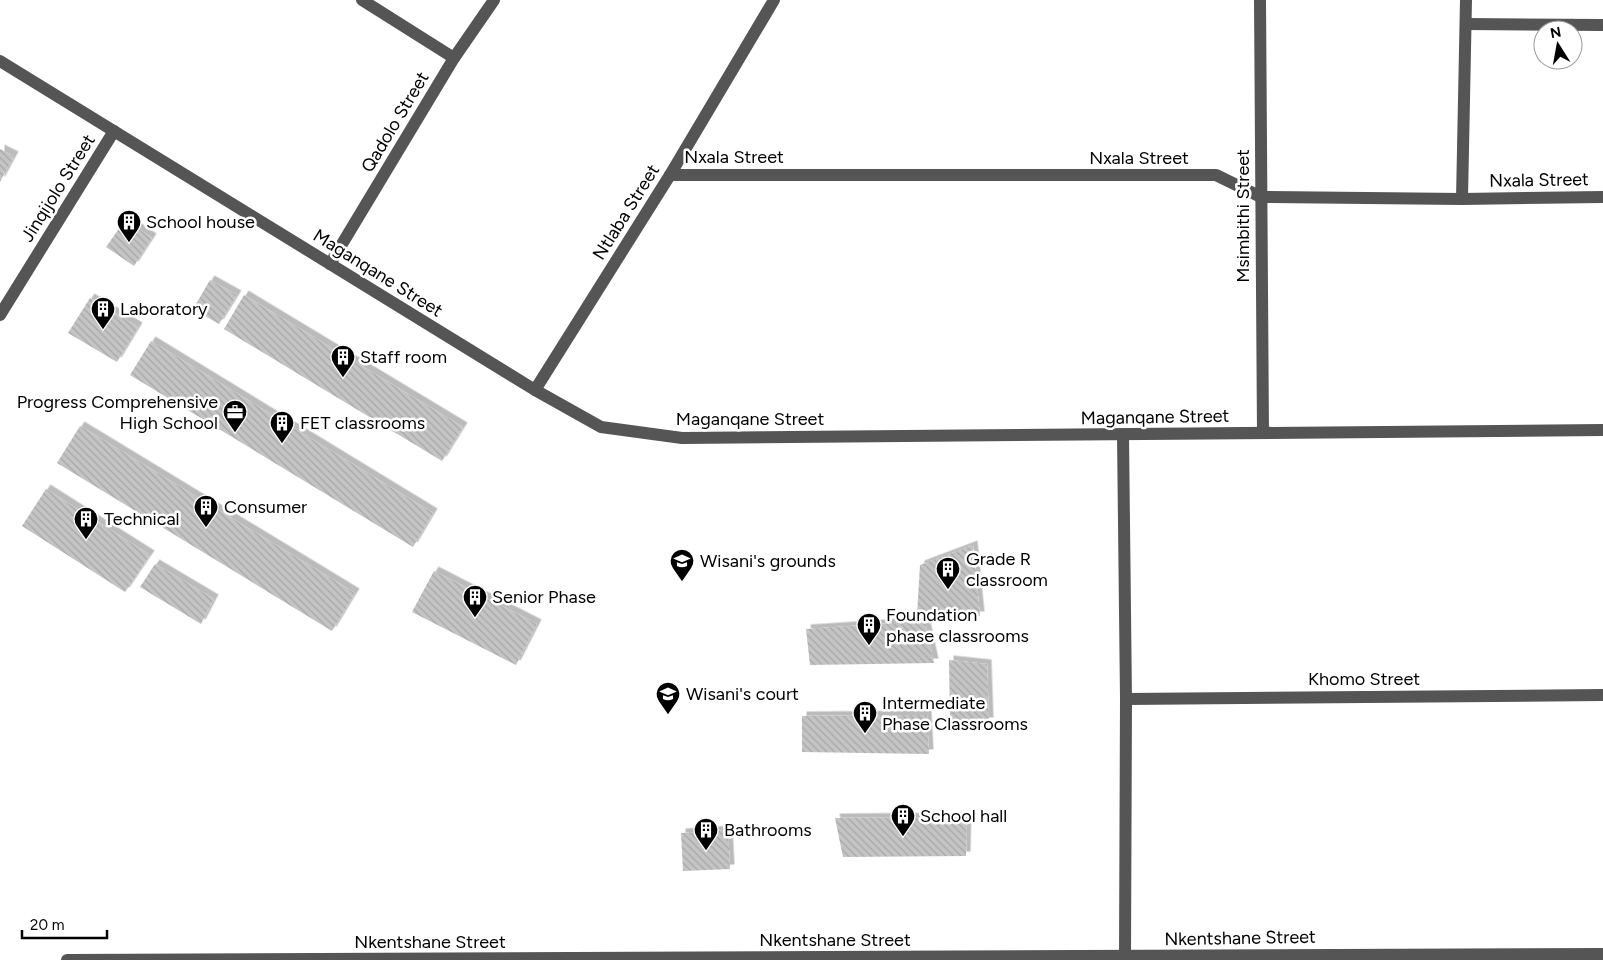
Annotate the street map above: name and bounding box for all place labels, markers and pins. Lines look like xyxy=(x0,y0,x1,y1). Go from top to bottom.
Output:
building icon: School house xyxy=(116,209,142,243)
place label: School house xyxy=(146,211,255,233)
building icon: Laboratory xyxy=(90,296,116,330)
place label: Laboratory xyxy=(120,298,208,320)
building icon: Staff room xyxy=(330,344,356,378)
place label: Staff room xyxy=(360,346,447,368)
place label: Progress Comprehensive High School xyxy=(17,391,218,434)
office icon: Progress Comprehensive High School xyxy=(222,399,248,433)
building icon: FET classrooms xyxy=(269,410,295,444)
place label: FET classrooms xyxy=(300,412,425,434)
building icon: Consumer xyxy=(193,494,219,528)
place label: Consumer xyxy=(224,496,307,518)
building icon: Technical xyxy=(73,506,99,540)
place label: Technical xyxy=(104,508,180,530)
school or university icon: Wisani's grounds xyxy=(669,548,695,582)
place label: Grade R classroom xyxy=(966,548,1048,591)
place label: Wisani's grounds xyxy=(700,550,836,572)
building icon: Grade R classroom xyxy=(935,556,961,590)
building icon: Senior Phase xyxy=(462,584,488,618)
place label: Senior Phase xyxy=(492,586,596,608)
place label: Foundation phase classrooms xyxy=(886,604,1029,647)
building icon: Foundation phase classrooms xyxy=(856,612,882,646)
school or university icon: Wisani's court xyxy=(655,681,681,715)
place label: Wisani's court xyxy=(686,683,799,705)
place label: Intermediate Phase Classrooms xyxy=(882,692,1028,735)
building icon: Intermediate Phase Classrooms xyxy=(852,700,878,734)
building icon: School hall xyxy=(890,803,916,837)
place label: School hall xyxy=(920,805,1007,827)
building icon: Bathrooms xyxy=(693,817,719,851)
place label: Bathrooms xyxy=(724,819,812,841)

